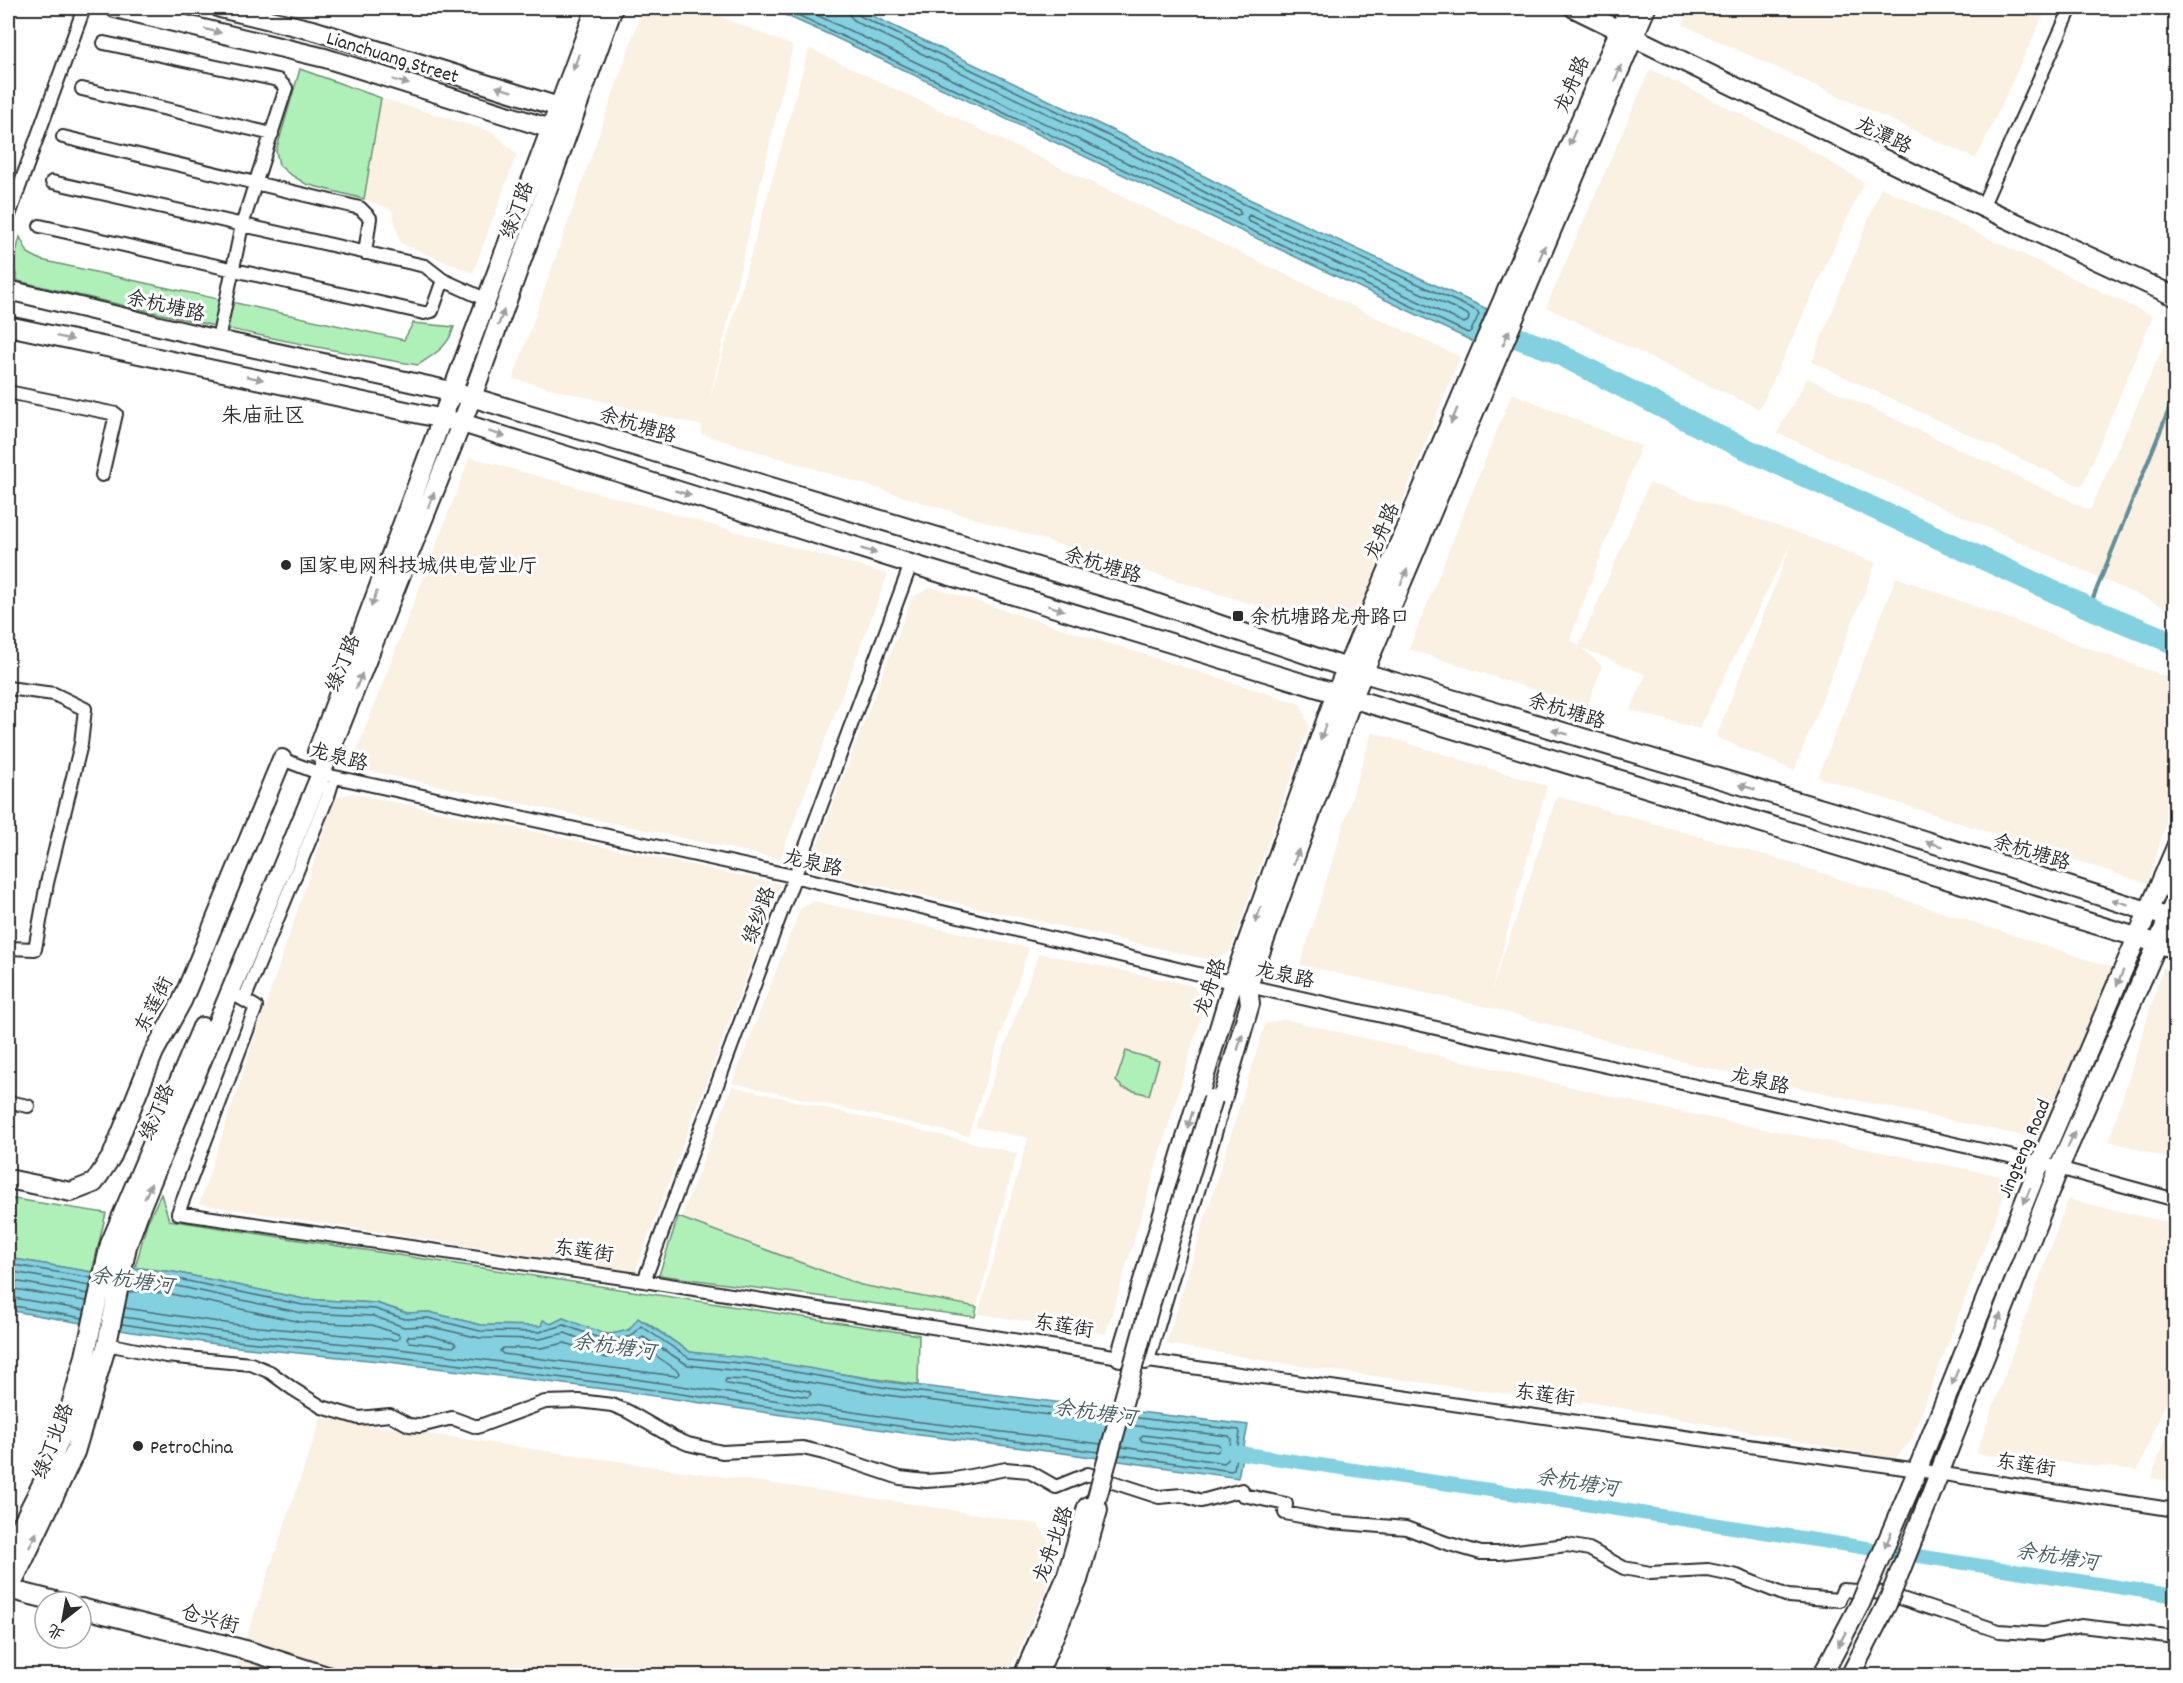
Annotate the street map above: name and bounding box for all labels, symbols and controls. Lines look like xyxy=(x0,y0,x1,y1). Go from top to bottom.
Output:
street label: Lianchuang Street xyxy=(323,25,462,92)
one-way arrow xyxy=(204,27,223,36)
street label: 龙舟路 xyxy=(1549,51,1599,118)
one-way arrow xyxy=(571,53,580,71)
one-way arrow xyxy=(1613,64,1623,82)
one-way arrow xyxy=(392,78,410,87)
one-way arrow xyxy=(495,84,513,93)
street label: 龙潭路 xyxy=(1850,111,1917,163)
one-way arrow xyxy=(1568,130,1577,147)
street label: 绿汀路 xyxy=(495,177,543,244)
one-way arrow xyxy=(1538,244,1547,262)
street label: 余杭塘路 xyxy=(123,285,208,331)
one-way arrow xyxy=(497,309,507,327)
one-way arrow xyxy=(1501,330,1510,347)
one-way arrow xyxy=(55,334,74,343)
one-way arrow xyxy=(246,374,265,383)
street label: 余杭塘路 xyxy=(595,402,680,452)
district label: 朱庙社区 xyxy=(221,403,305,433)
one-way arrow xyxy=(1449,407,1459,425)
one-way arrow xyxy=(488,430,506,440)
one-way arrow xyxy=(674,489,692,498)
one-way arrow xyxy=(427,491,436,509)
street label: 龙舟路 xyxy=(1359,498,1409,565)
street label: 余杭塘路 xyxy=(1060,542,1145,592)
one-way arrow xyxy=(860,547,878,556)
place label: 国家电网科技城供电营业厅 xyxy=(298,554,538,582)
marker: 国家电网科技城供电营业厅 xyxy=(279,558,293,572)
one-way arrow xyxy=(1399,568,1409,586)
one-way arrow xyxy=(369,590,379,608)
one-way arrow xyxy=(1047,604,1065,613)
place label: 余杭塘路龙舟路口 xyxy=(1250,605,1410,633)
marker: 余杭塘路龙舟路口 xyxy=(1231,609,1245,623)
street label: 绿汀路 xyxy=(321,630,369,697)
one-way arrow xyxy=(355,672,364,690)
street label: 余杭塘路 xyxy=(1524,688,1609,738)
one-way arrow xyxy=(1317,723,1327,741)
one-way arrow xyxy=(1551,727,1569,736)
street label: 龙泉路 xyxy=(306,738,372,780)
one-way arrow xyxy=(1738,782,1756,791)
street label: 余杭塘路 xyxy=(1989,829,2074,879)
one-way arrow xyxy=(1925,839,1943,848)
street label: 龙泉路 xyxy=(780,845,846,886)
one-way arrow xyxy=(1291,848,1301,866)
street label: 绿纱路 xyxy=(737,882,785,949)
one-way arrow xyxy=(2111,897,2129,906)
one-way arrow xyxy=(1252,907,1262,925)
street label: 龙舟路 xyxy=(1189,954,1235,1021)
street label: 龙泉路 xyxy=(1252,957,1318,997)
one-way arrow xyxy=(2115,969,2125,987)
street label: 东莲街 xyxy=(130,972,182,1038)
one-way arrow xyxy=(1235,1033,1245,1051)
street label: 龙泉路 xyxy=(1727,1063,1793,1104)
street label: 绿汀路 xyxy=(134,1079,184,1146)
street label: Jingteng Road xyxy=(1992,1095,2059,1203)
one-way arrow xyxy=(1185,1111,1194,1129)
one-way arrow xyxy=(2066,1131,2076,1149)
one-way arrow xyxy=(143,1182,153,1200)
one-way arrow xyxy=(2022,1187,2032,1205)
street label: 东莲街 xyxy=(552,1235,615,1271)
water label: 余杭塘河 xyxy=(88,1262,178,1304)
street label: 东莲街 xyxy=(1032,1309,1095,1346)
one-way arrow xyxy=(1993,1312,2003,1330)
water label: 余杭塘河 xyxy=(570,1328,660,1370)
one-way arrow xyxy=(1950,1368,1959,1386)
street label: 东莲街 xyxy=(1513,1379,1576,1415)
water label: 余杭塘河 xyxy=(1051,1394,1141,1436)
street label: 绿汀北路 xyxy=(27,1399,83,1484)
place label: PetroChina xyxy=(150,1435,234,1463)
marker: PetroChina xyxy=(131,1439,145,1453)
street label: 东莲街 xyxy=(1994,1448,2057,1485)
water label: 余杭塘河 xyxy=(1533,1464,1623,1507)
street label: 龙舟北路 xyxy=(1028,1502,1082,1587)
one-way arrow xyxy=(1883,1531,1893,1549)
one-way arrow xyxy=(29,1532,38,1549)
water label: 余杭塘河 xyxy=(2013,1538,2103,1581)
north arrow xyxy=(33,1590,93,1650)
street label: 仓兴街 xyxy=(177,1600,242,1642)
text: 北 xyxy=(44,1617,69,1645)
one-way arrow xyxy=(1837,1630,1847,1647)

